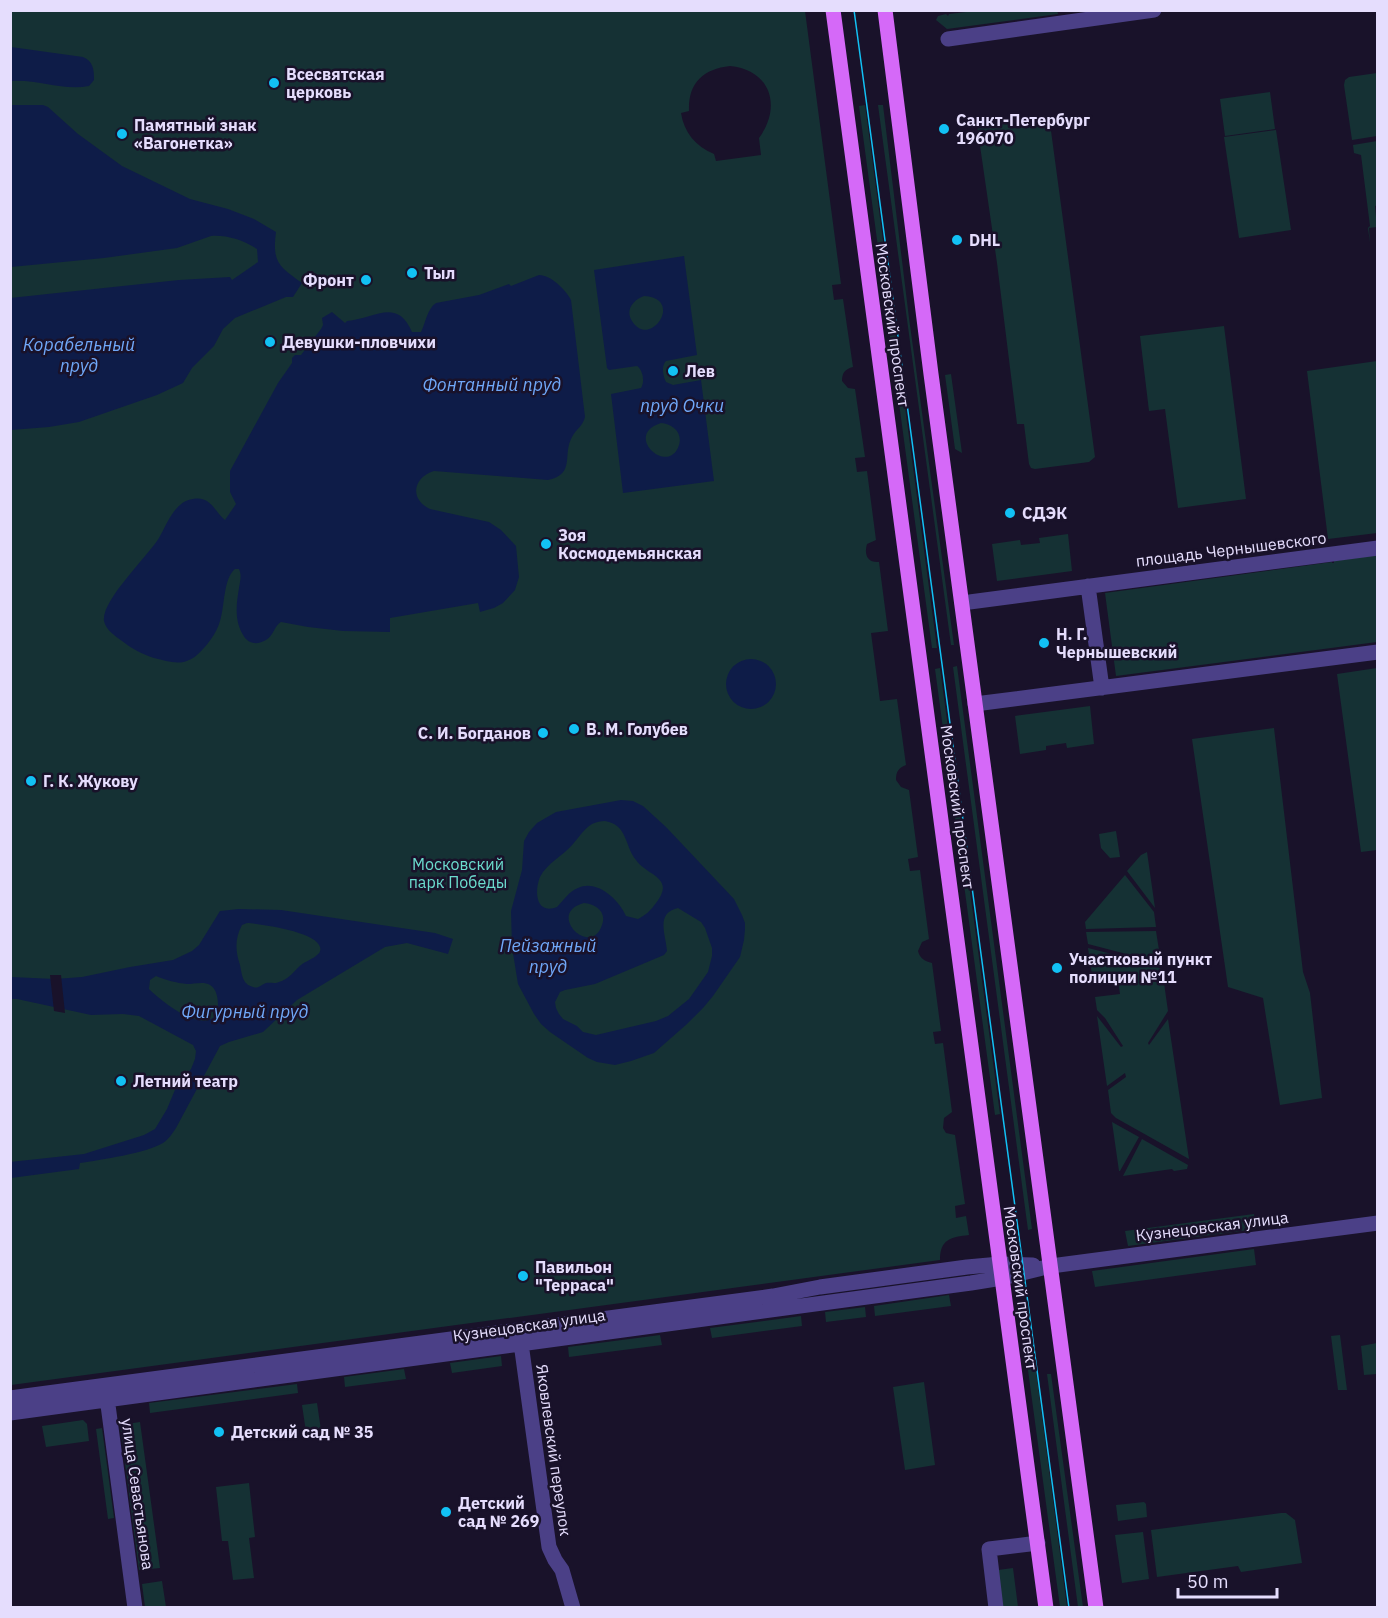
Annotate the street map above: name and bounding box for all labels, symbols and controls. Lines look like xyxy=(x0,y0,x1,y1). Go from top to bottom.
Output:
place label: Всесвятская церковь xyxy=(286,64,385,102)
marker: Всесвятская церковь xyxy=(267,76,281,90)
place label: Санкт-Петербург 196070 xyxy=(956,110,1090,148)
place label: Памятный знак «Вагонетка» xyxy=(134,115,256,153)
marker: Санкт-Петербург 196070 xyxy=(937,122,951,136)
marker: Памятный знак «Вагонетка» xyxy=(115,127,129,141)
place label: DHL xyxy=(969,230,1000,250)
marker: DHL xyxy=(950,233,964,247)
street label: Московский проспект xyxy=(872,242,914,409)
place label: Тыл xyxy=(424,263,455,283)
marker: Тыл xyxy=(405,266,419,280)
place label: Фронт xyxy=(303,270,354,290)
marker: Фронт xyxy=(359,273,373,287)
place label: Девушки-пловчихи xyxy=(282,332,436,352)
water label: Корабельный пруд xyxy=(23,333,135,377)
marker: Девушки-пловчихи xyxy=(263,335,277,349)
place label: Лев xyxy=(685,361,715,381)
marker: Лев xyxy=(666,364,680,378)
water label: Фонтанный пруд xyxy=(423,373,561,396)
water label: пруд Очки xyxy=(640,394,724,417)
place label: СДЭК xyxy=(1022,503,1067,523)
marker: СДЭК xyxy=(1003,506,1017,520)
place label: Зоя Космодемьянская xyxy=(558,525,702,563)
street label: площадь Чернышевского xyxy=(1135,527,1328,571)
marker: Зоя Космодемьянская xyxy=(539,537,553,551)
place label: Н. Г. Чернышевский xyxy=(1056,624,1177,662)
marker: Н. Г. Чернышевский xyxy=(1037,636,1051,650)
place label: В. М. Голубев xyxy=(586,719,688,739)
marker: В. М. Голубев xyxy=(567,722,581,736)
place label: С. И. Богданов xyxy=(418,723,531,743)
street label: Московский проспект xyxy=(937,724,979,891)
marker: С. И. Богданов xyxy=(536,726,550,740)
place label: Г. К. Жукову xyxy=(43,771,138,791)
marker: Г. К. Жукову xyxy=(24,774,38,788)
park label: Московский парк Победы xyxy=(409,854,507,892)
water label: Пейзажный пруд xyxy=(500,934,596,978)
place label: Участковый пункт полиции №11 xyxy=(1069,949,1212,987)
marker: Участковый пункт полиции №11 xyxy=(1050,961,1064,975)
water label: Фигурный пруд xyxy=(182,1000,308,1023)
place label: Летний театр xyxy=(133,1071,238,1091)
marker: Летний театр xyxy=(114,1074,128,1088)
street label: Московский проспект xyxy=(1000,1205,1042,1372)
street label: Кузнецовская улица xyxy=(1134,1207,1290,1245)
place label: Павильон "Терраса" xyxy=(535,1257,614,1295)
marker: Павильон "Терраса" xyxy=(516,1269,530,1283)
street label: Кузнецовская улица xyxy=(451,1304,607,1346)
street label: Яковлевский переулок xyxy=(532,1363,576,1537)
street label: улица Севастьянова xyxy=(117,1417,159,1571)
place label: Детский сад № 35 xyxy=(231,1422,374,1442)
marker: Детский сад № 35 xyxy=(212,1425,226,1439)
place label: Детский сад № 269 xyxy=(458,1493,539,1531)
marker: Детский сад № 269 xyxy=(439,1505,453,1519)
scale bar xyxy=(1178,1561,1277,1599)
text: 50 m xyxy=(1187,1570,1229,1593)

